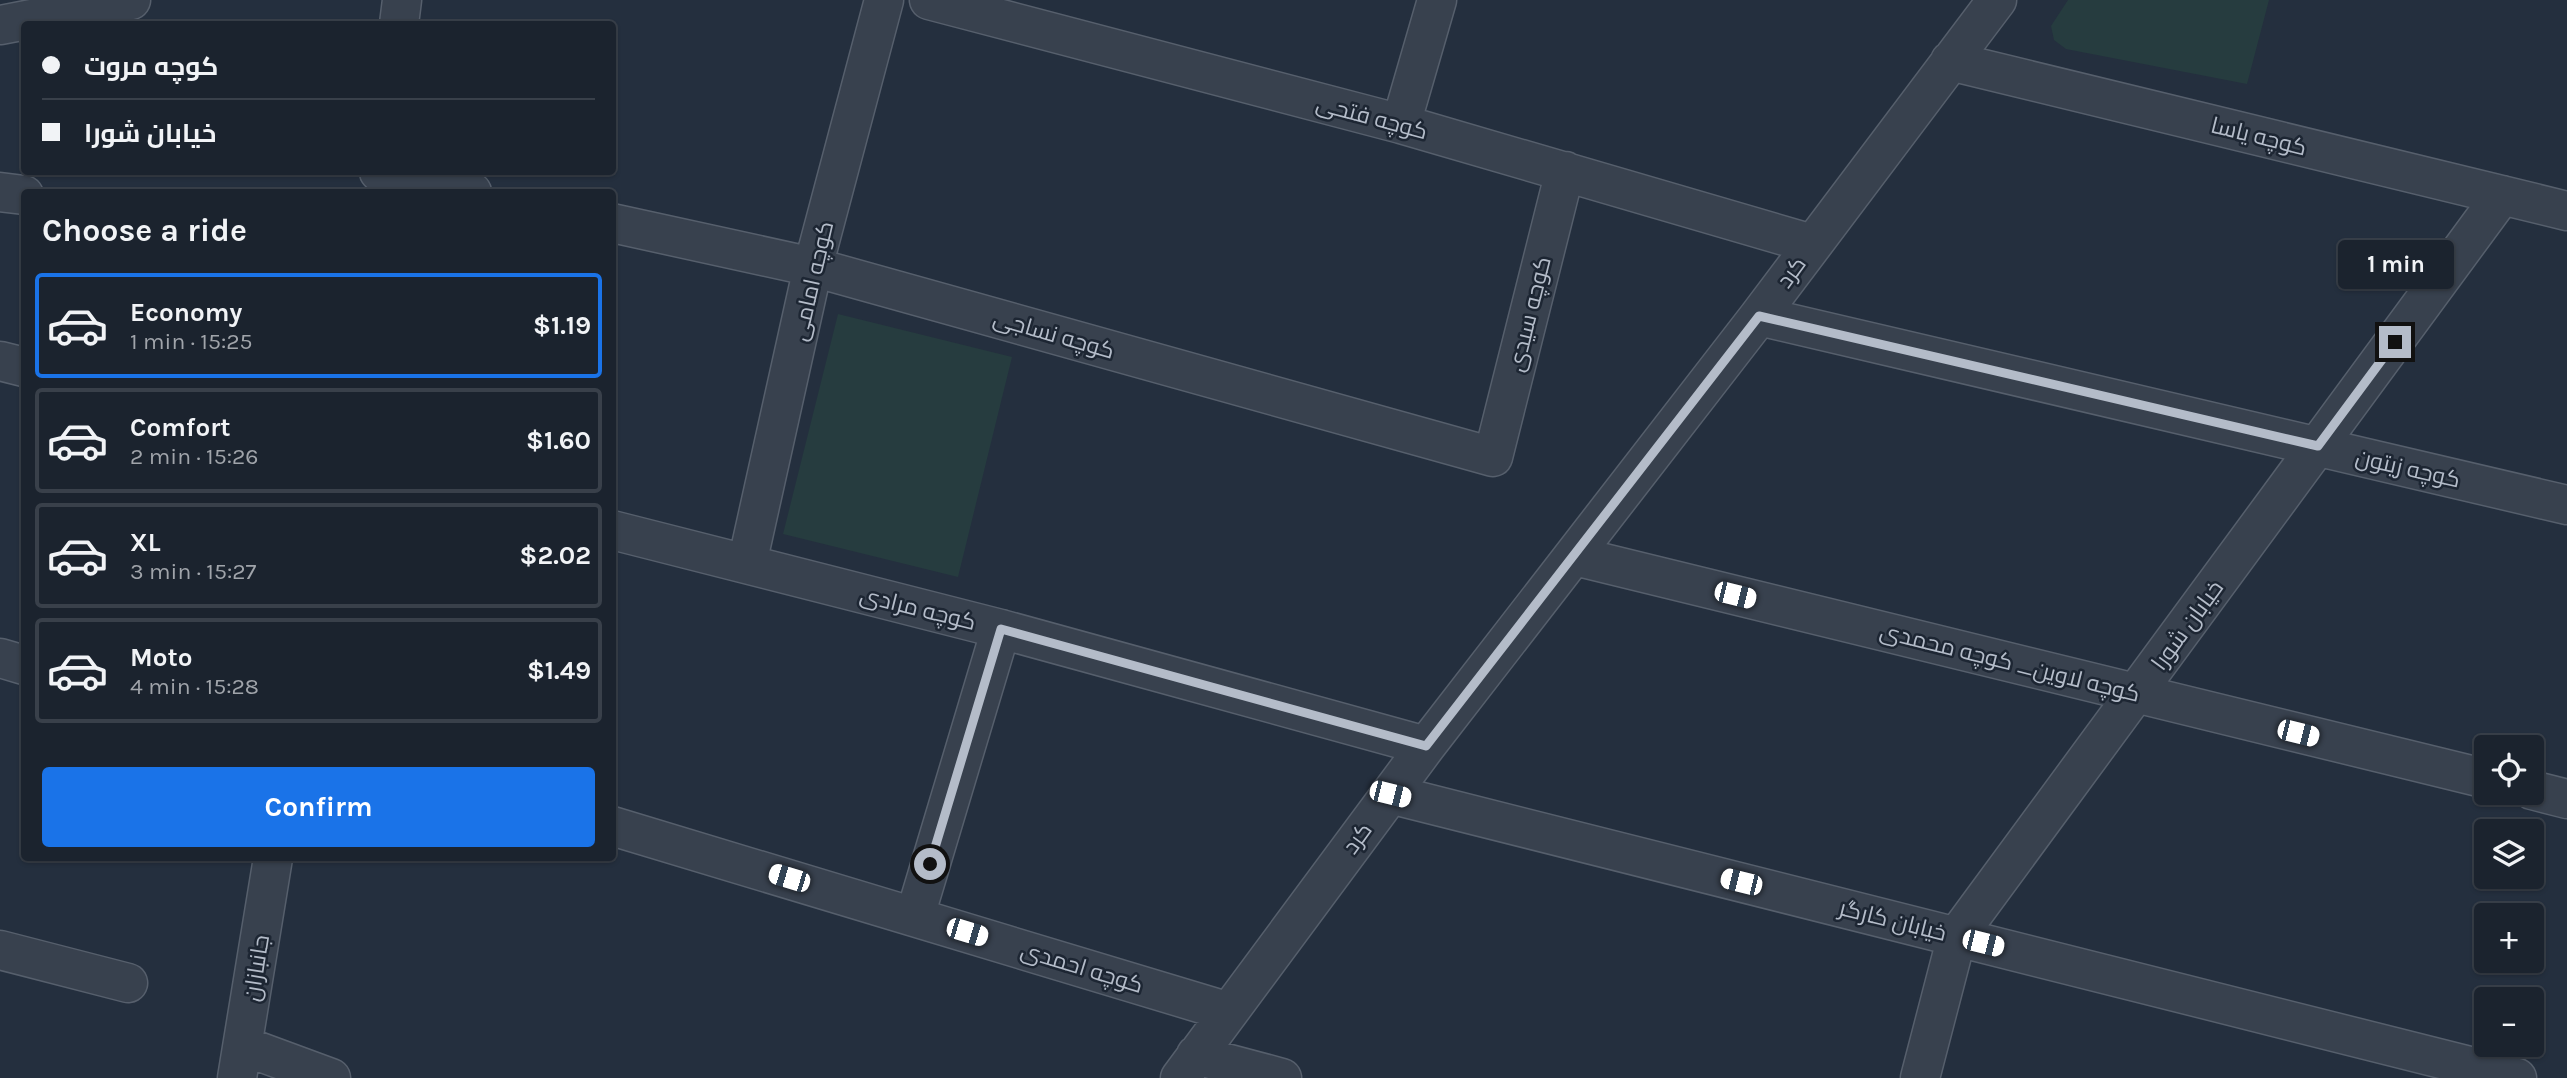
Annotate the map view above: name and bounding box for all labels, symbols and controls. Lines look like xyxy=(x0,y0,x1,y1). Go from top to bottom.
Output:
text: کوچه مروت xyxy=(84,51,219,82)
street label: کوچه فتحی xyxy=(1313,90,1430,146)
street label: کوچه یاسا xyxy=(2208,112,2310,162)
text: خیابان شورا xyxy=(84,118,217,149)
text: Choose a ride xyxy=(42,212,247,249)
street label: کوچه امامی xyxy=(786,219,840,344)
callout: 1 min xyxy=(2337,240,2453,290)
street label: کرد xyxy=(1771,251,1812,293)
text: 1 min xyxy=(2367,251,2425,278)
street label: کوچه سیدی xyxy=(1502,254,1558,375)
icon: car xyxy=(46,294,109,357)
text: Economy xyxy=(130,297,242,328)
street label: کوچه نساجی xyxy=(990,304,1118,366)
text: $1.19 xyxy=(533,310,591,341)
route end xyxy=(2379,326,2411,358)
text: 1 min · 15:25 xyxy=(130,328,253,355)
icon: car xyxy=(46,409,109,472)
text: Comfort xyxy=(130,412,231,443)
text: $1.60 xyxy=(526,425,591,456)
text: 2 min · 15:26 xyxy=(130,443,258,470)
street label: کوچه زیتون xyxy=(2353,443,2463,495)
icon: car xyxy=(46,524,109,587)
text: XL xyxy=(130,527,161,558)
text: $2.02 xyxy=(520,540,591,571)
text: 3 min · 15:27 xyxy=(130,558,256,585)
street label: خیابان شورا xyxy=(2146,575,2229,676)
car xyxy=(1713,580,1758,610)
street label: کوچه مرادی xyxy=(857,581,979,637)
street label: کوچه لاوین_ کوچه محمدی xyxy=(1877,617,2143,709)
icon: car xyxy=(46,639,109,702)
text: Moto xyxy=(130,642,192,673)
text: $1.49 xyxy=(527,655,591,686)
text: 4 min · 15:28 xyxy=(130,673,259,700)
car xyxy=(2276,718,2321,748)
map controls xyxy=(2474,735,2544,1057)
button: locate xyxy=(2474,735,2544,805)
button: Confirm xyxy=(42,767,595,847)
car xyxy=(1368,779,1413,809)
street label: کرد xyxy=(1337,817,1378,859)
button: layers xyxy=(2474,819,2544,889)
route start xyxy=(914,848,946,880)
car xyxy=(766,862,813,894)
car xyxy=(1719,867,1764,897)
street label: خیابان کارگر xyxy=(1834,894,1949,947)
button: + xyxy=(2474,903,2544,973)
car xyxy=(944,916,991,948)
car xyxy=(1961,928,2006,958)
street label: جانبازان xyxy=(238,933,275,1003)
street label: کوچه احمدی xyxy=(1017,936,1146,1000)
button: − xyxy=(2474,987,2544,1057)

